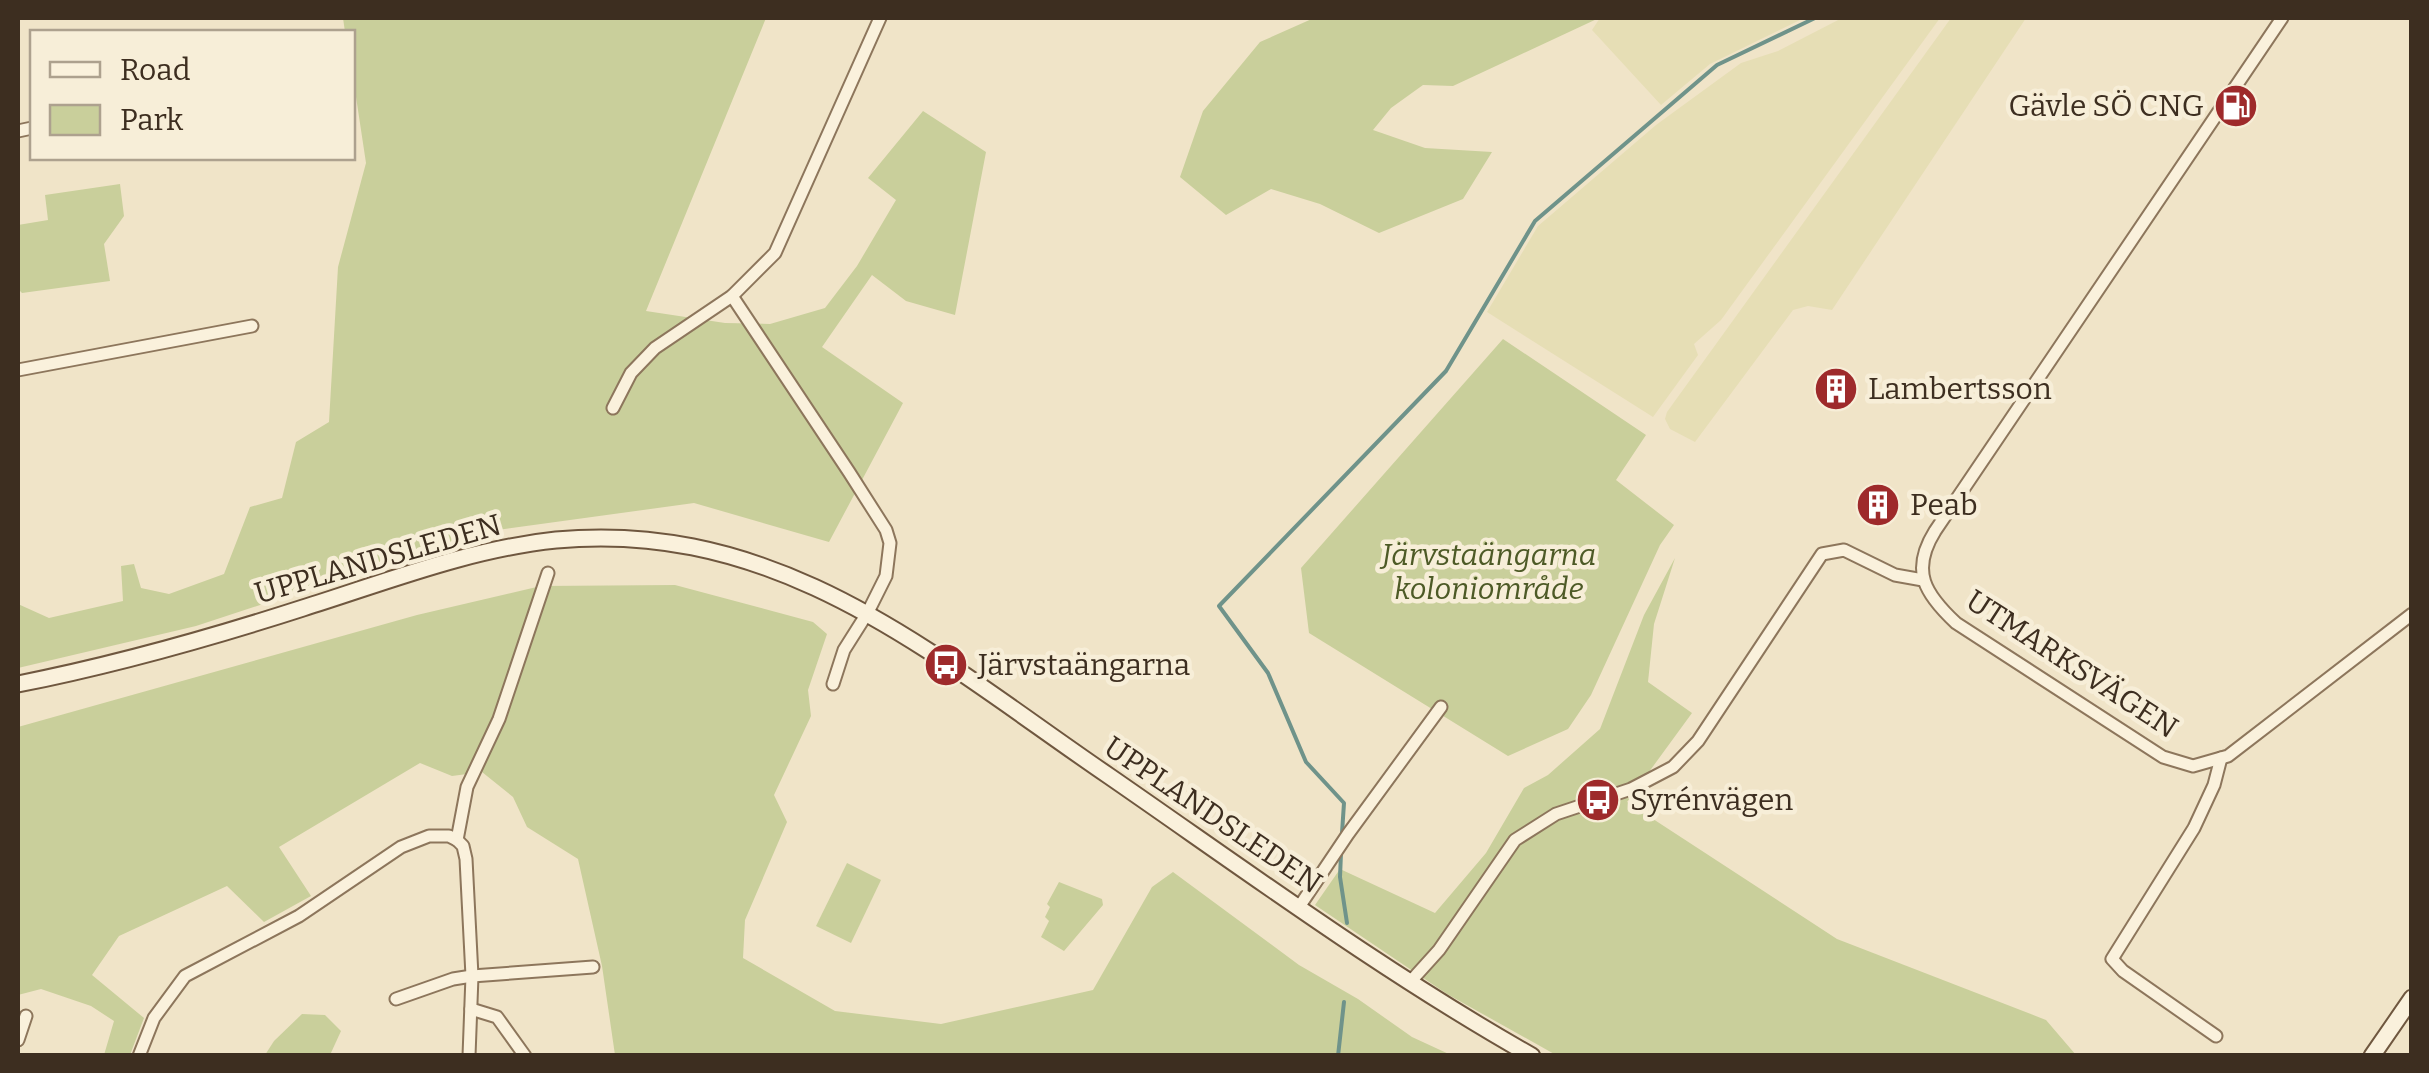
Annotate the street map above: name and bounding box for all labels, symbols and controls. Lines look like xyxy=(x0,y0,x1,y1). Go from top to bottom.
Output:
legend xyxy=(30,30,355,160)
text: Road xyxy=(120,52,191,88)
fuel station icon: Gävle SÖ CNG xyxy=(2213,83,2259,129)
place label: Gävle SÖ CNG xyxy=(2008,88,2204,124)
text: Park xyxy=(120,102,183,138)
building icon: Lambertsson xyxy=(1813,366,1859,412)
place label: Lambertsson xyxy=(1868,371,2052,407)
building icon: Peab xyxy=(1855,482,1901,528)
place label: Peab xyxy=(1910,487,1978,523)
street label: UPPLANDSLEDEN xyxy=(251,507,505,611)
park label: Järvstaängarna koloniområde xyxy=(1379,537,1596,607)
street label: UTMARKSVÄGEN xyxy=(1959,582,2185,746)
bus stop icon: Järvstaängarna xyxy=(923,642,969,688)
place label: Järvstaängarna xyxy=(977,647,1190,683)
street label: UPPLANDSLEDEN xyxy=(1097,729,1329,901)
bus stop icon: Syrénvägen xyxy=(1575,777,1621,823)
place label: Syrénvägen xyxy=(1630,782,1793,818)

